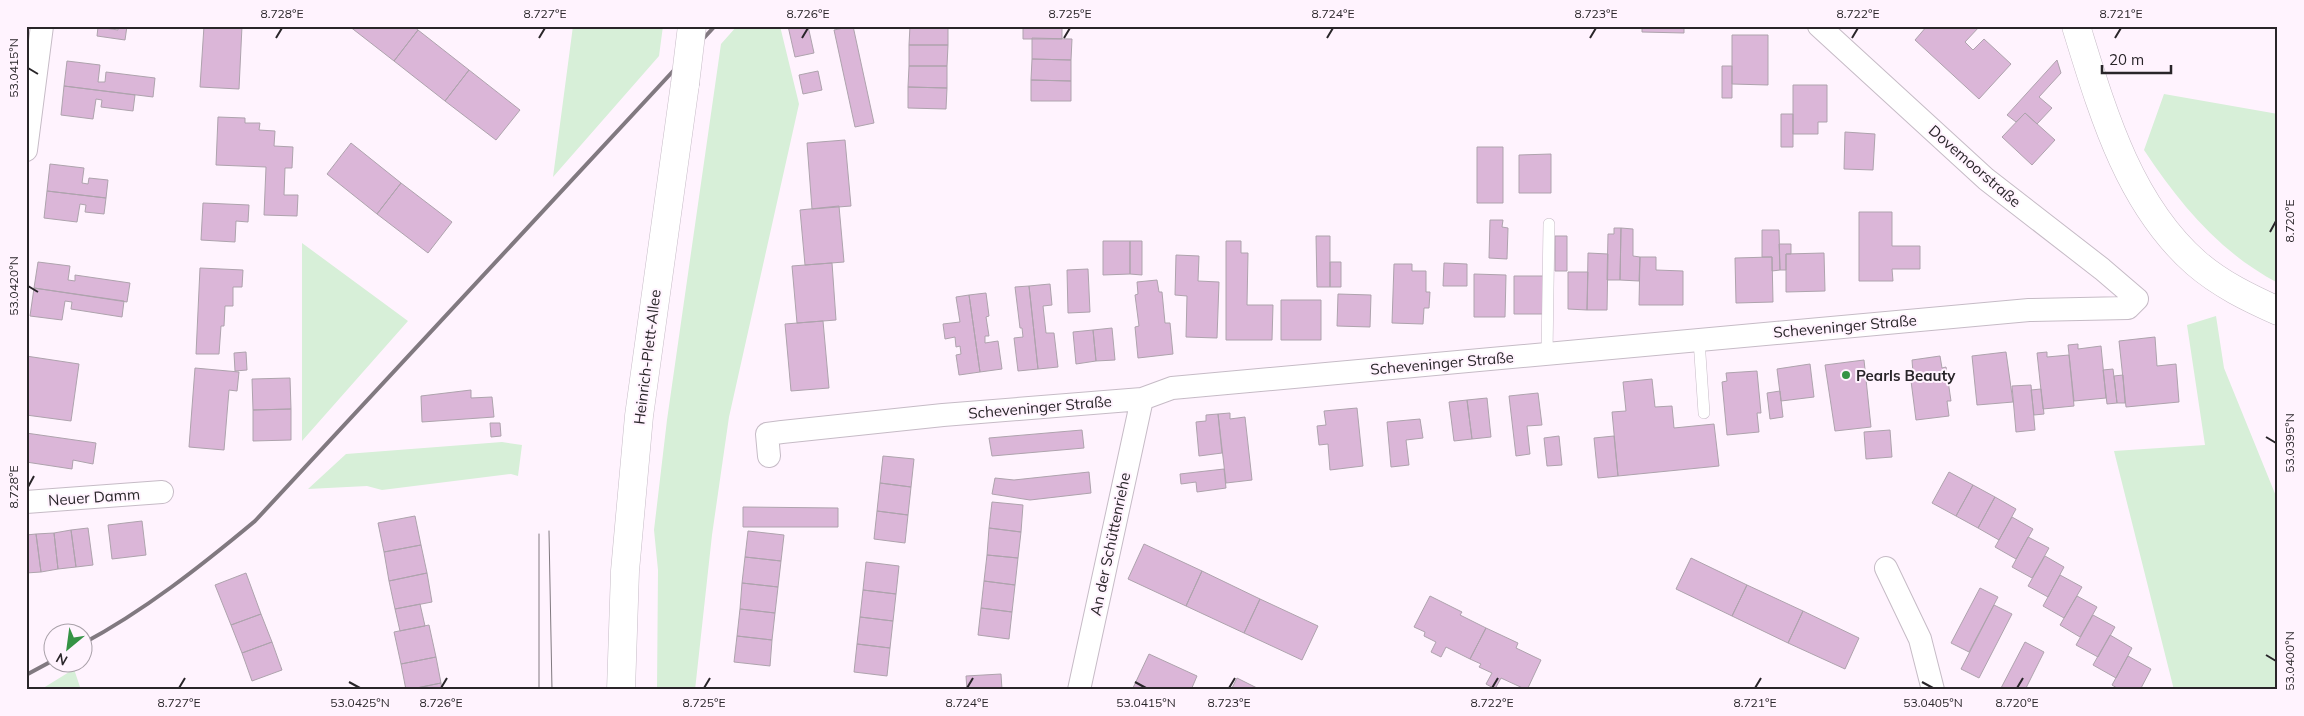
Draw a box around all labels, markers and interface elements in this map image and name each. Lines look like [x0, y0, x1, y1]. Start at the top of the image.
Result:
text: 8.728°E [260, 6, 304, 21]
text: 8.727°E [523, 6, 567, 21]
text: 8.726°E [786, 6, 830, 21]
text: 8.725°E [1048, 6, 1092, 21]
text: 8.724°E [1311, 6, 1355, 21]
text: 8.723°E [1574, 6, 1618, 21]
text: 8.722°E [1836, 6, 1880, 21]
text: 8.721°E [2099, 6, 2143, 21]
text: 53.0415°N [6, 38, 21, 98]
scale bar [2102, 42, 2170, 74]
text: 20 m [2109, 50, 2144, 69]
street label: Dovemoorstraße [1925, 121, 2025, 211]
text: 8.720°E [2282, 199, 2297, 243]
text: 53.0420°N [6, 256, 21, 316]
street label: Heinrich-Plett-Allee [629, 288, 665, 426]
street label: Scheveninger Straße [1772, 310, 1918, 342]
street label: Scheveninger Straße [1369, 347, 1515, 379]
place label: Pearls Beauty [1856, 366, 1956, 385]
marker: Pearls Beauty [1840, 369, 1852, 381]
street label: Scheveninger Straße [967, 391, 1113, 423]
text: 53.0395°N [2282, 413, 2297, 473]
text: 8.728°E [6, 465, 21, 509]
street label: An der Schüttenriehe [1086, 471, 1134, 617]
street label: Neuer Damm [47, 484, 141, 510]
north arrow [42, 624, 92, 674]
text: 53.0400°N [2282, 631, 2297, 691]
text: N [53, 649, 71, 670]
text: 8.727°E [157, 695, 201, 710]
text: 53.0425°N [330, 695, 390, 710]
text: 8.726°E [419, 695, 463, 710]
text: 8.725°E [682, 695, 726, 710]
text: 8.724°E [945, 695, 989, 710]
text: 53.0415°N [1116, 695, 1176, 710]
text: 8.723°E [1207, 695, 1251, 710]
text: 8.722°E [1470, 695, 1514, 710]
text: 8.721°E [1733, 695, 1777, 710]
text: 53.0405°N [1903, 695, 1963, 710]
text: 8.720°E [1995, 695, 2039, 710]

